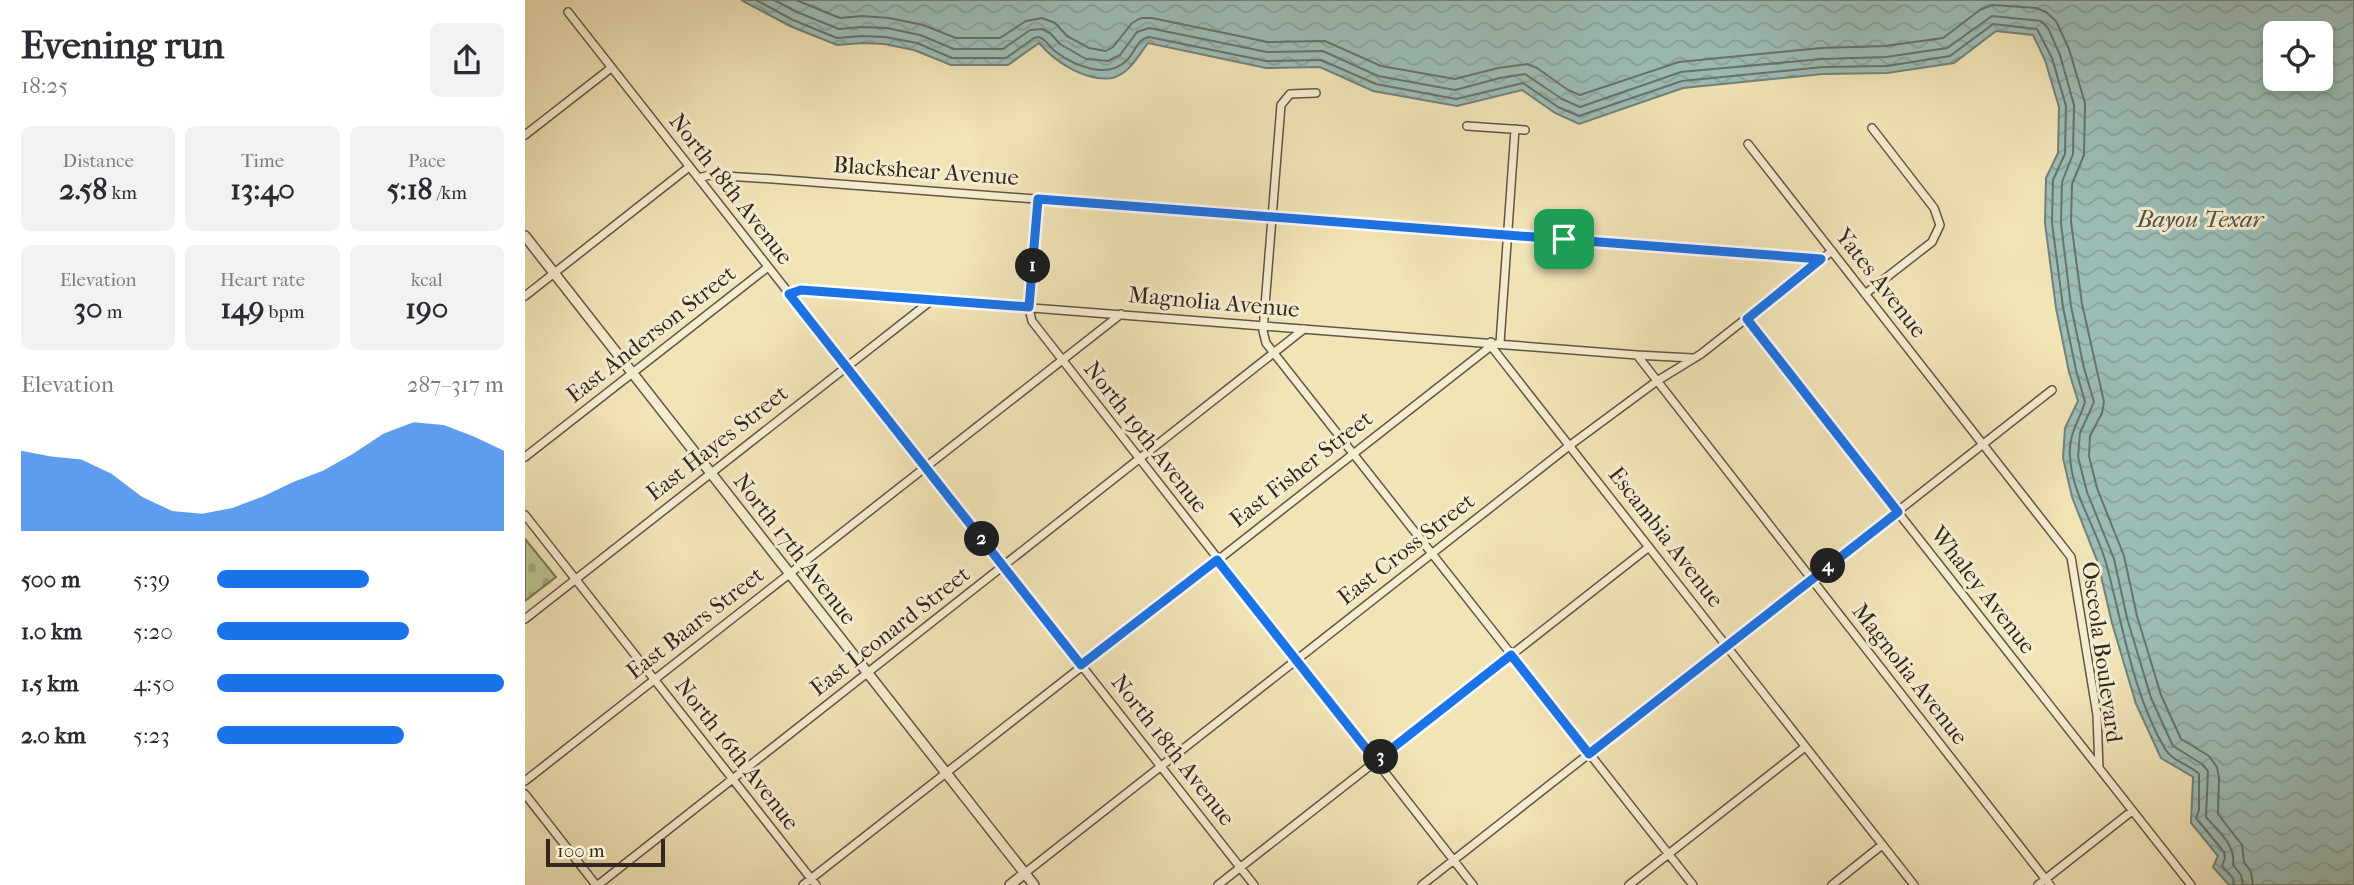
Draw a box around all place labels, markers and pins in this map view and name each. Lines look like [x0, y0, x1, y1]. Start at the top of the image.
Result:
pin [1534, 209, 1594, 269]
pin: 1 [1015, 248, 1051, 284]
pin: 2 [965, 522, 1000, 556]
pin: 4 [1811, 548, 1845, 584]
pin: 3 [1363, 740, 1399, 774]

